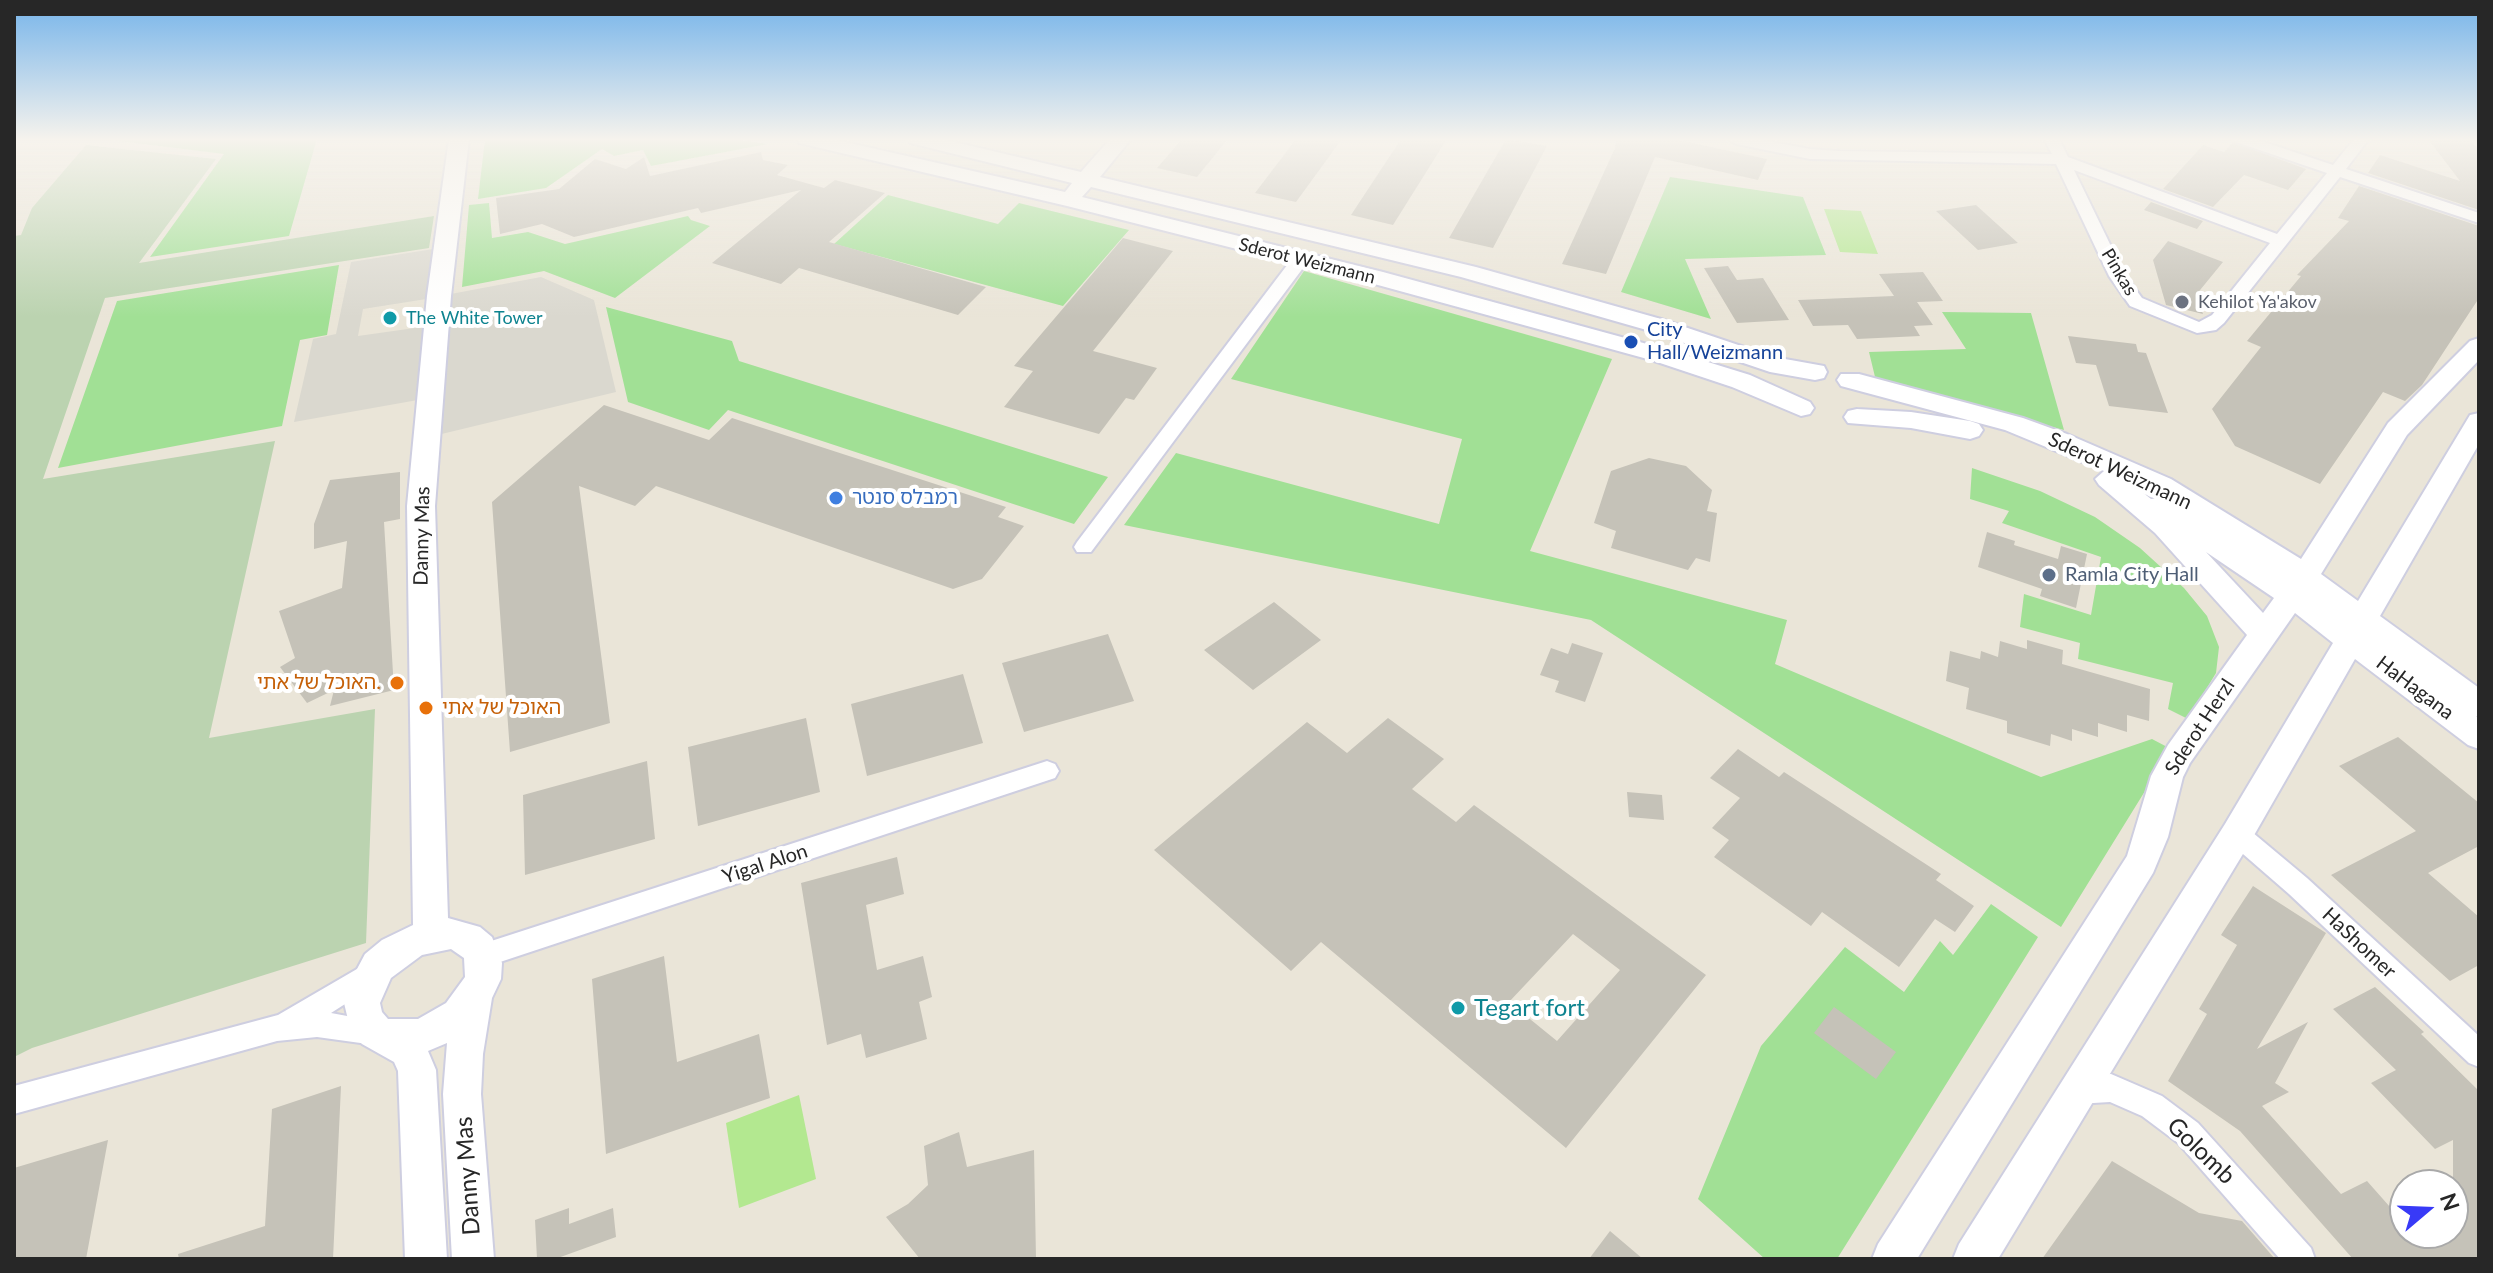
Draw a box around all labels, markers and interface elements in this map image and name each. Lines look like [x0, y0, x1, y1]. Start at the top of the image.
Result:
street label: Sderot Weizmann [1236, 234, 1378, 288]
street label: Pinkas [2097, 245, 2141, 299]
place label: Kehilot Ya'akov [2198, 291, 2317, 313]
marker: Kehilot Ya'akov [2173, 293, 2191, 311]
place label: The White Tower [406, 307, 543, 329]
marker: The White Tower [381, 309, 399, 327]
place label: City Hall/Weizmann [1647, 318, 1783, 365]
marker: City Hall/Weizmann [1622, 333, 1640, 351]
street label: Sderot Weizmann [2044, 427, 2196, 515]
street label: Danny Mas [409, 486, 435, 586]
place label: רמבלס סנטר [852, 486, 958, 510]
marker: רמבלס סנטר [827, 489, 845, 507]
place label: Ramla City Hall [2065, 563, 2199, 587]
marker: Ramla City Hall [2040, 566, 2058, 584]
street label: HaHagana [2371, 651, 2459, 725]
place label: האוכל של אתי. [257, 671, 381, 695]
marker: האוכל של אתי. [388, 674, 406, 692]
street label: Sderot Herzl [2160, 675, 2240, 779]
place label: האוכל של אתי [442, 696, 561, 720]
marker: האוכל של אתי [417, 699, 435, 717]
street label: Yigal Alon [719, 839, 811, 889]
street label: HaShomer [2317, 903, 2401, 983]
place label: Tegart fort [1474, 994, 1585, 1022]
marker: Tegart fort [1449, 999, 1467, 1017]
street label: Golomb [2161, 1112, 2241, 1190]
street label: Danny Mas [449, 1116, 487, 1236]
north arrow [2389, 1169, 2469, 1249]
text: N [2435, 1189, 2466, 1214]

